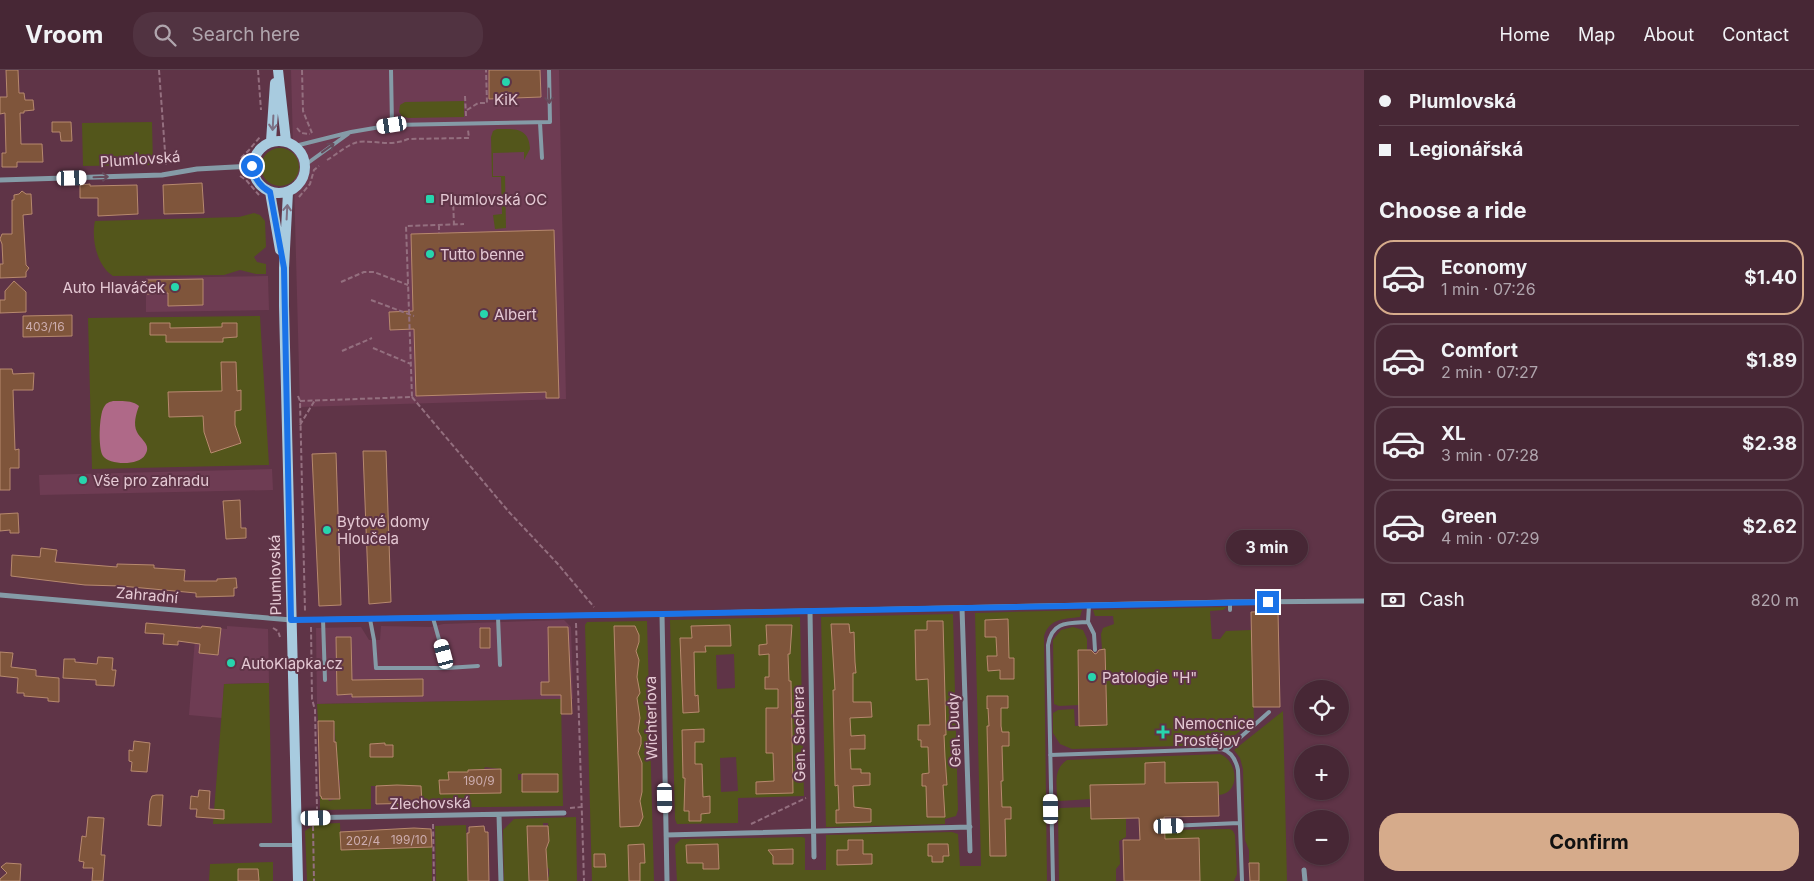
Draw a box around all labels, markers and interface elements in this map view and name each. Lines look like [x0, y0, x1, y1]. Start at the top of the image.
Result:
search box [133, 12, 483, 57]
text: Vroom [25, 20, 103, 49]
icon: search [151, 21, 179, 49]
text: Search here [191, 23, 300, 46]
text: Home [1500, 24, 1550, 45]
text: Map [1578, 24, 1615, 45]
text: About [1643, 24, 1694, 45]
text: Contact [1722, 24, 1789, 45]
marker: KiK [500, 76, 512, 88]
one-way arrow [545, 88, 554, 104]
place label: KiK [494, 90, 518, 109]
text: Plumlovská [1409, 90, 1516, 113]
one-way arrow [268, 115, 277, 131]
car [376, 115, 407, 135]
text: Legionářská [1409, 138, 1523, 161]
one-way arrow [321, 143, 335, 153]
street label: Plumlovská [99, 147, 181, 171]
route start [241, 155, 263, 177]
car [56, 170, 87, 186]
one-way arrow [92, 172, 109, 182]
place label: Plumlovská OC [440, 190, 547, 209]
marker: Plumlovská OC [424, 193, 436, 205]
text: Choose a ride [1379, 197, 1527, 223]
one-way arrow [282, 205, 291, 221]
place label: Tutto benne [440, 245, 524, 264]
marker: Tutto benne [424, 248, 436, 260]
icon: car [1381, 255, 1426, 300]
text: Economy [1441, 256, 1527, 279]
text: $1.40 [1744, 266, 1797, 289]
place label: Auto Hlaváček [62, 278, 166, 297]
text: 1 min · 07:26 [1441, 279, 1536, 299]
marker: Auto Hlaváček [169, 281, 181, 293]
place label: Albert [494, 305, 537, 324]
marker: Albert [478, 308, 490, 320]
house number: 403/16 [25, 319, 65, 334]
icon: car [1381, 338, 1426, 383]
text: Comfort [1441, 339, 1518, 362]
text: $1.89 [1746, 349, 1797, 372]
text: 2 min · 07:27 [1441, 362, 1538, 382]
icon: car [1381, 421, 1426, 466]
text: XL [1441, 422, 1466, 445]
text: $2.38 [1742, 432, 1797, 455]
text: 3 min · 07:28 [1441, 445, 1539, 465]
place label: Vše pro zahradu [93, 471, 209, 490]
marker: Vše pro zahradu [77, 474, 89, 486]
icon: car [1381, 504, 1426, 549]
text: Green [1441, 505, 1497, 528]
place label: Bytové domy Hloučela [337, 512, 430, 548]
text: $2.62 [1742, 515, 1797, 538]
marker: Bytové domy Hloučela [321, 524, 333, 536]
text: 4 min · 07:29 [1441, 528, 1539, 548]
callout: 3 min [1227, 530, 1309, 564]
street label: Plumlovská [265, 535, 285, 615]
text: 3 min [1245, 537, 1289, 557]
street label: Zahradní [115, 583, 179, 607]
icon: cash [1379, 586, 1407, 614]
text: Cash [1419, 588, 1465, 611]
text: 820 m [1751, 590, 1799, 610]
route end [1257, 591, 1279, 613]
car [432, 638, 455, 670]
place label: AutoKlapka.cz [241, 654, 343, 673]
marker: AutoKlapka.cz [225, 657, 237, 669]
place label: Patologie "H" [1102, 668, 1197, 687]
marker: Patologie "H" [1086, 671, 1098, 683]
street label: Wichterlova [641, 676, 661, 760]
map controls [1294, 680, 1349, 865]
button: locate [1294, 680, 1349, 735]
street label: Gen. Sachera [789, 686, 809, 782]
street label: Gen. Dudy [943, 692, 965, 768]
place label: Nemocnice Prostějov [1174, 714, 1255, 750]
marker: Nemocnice Prostějov [1156, 725, 1170, 739]
button: + [1294, 745, 1349, 800]
house number: 190/9 [463, 773, 495, 788]
car [657, 783, 672, 813]
street label: Zlechovská [389, 793, 471, 813]
car [1043, 794, 1058, 824]
car [300, 810, 331, 826]
button: − [1294, 810, 1349, 865]
button: Confirm [1379, 813, 1799, 871]
car [1153, 818, 1184, 834]
house number: 199/10 [391, 832, 427, 847]
house number: 202/4 [346, 833, 380, 848]

